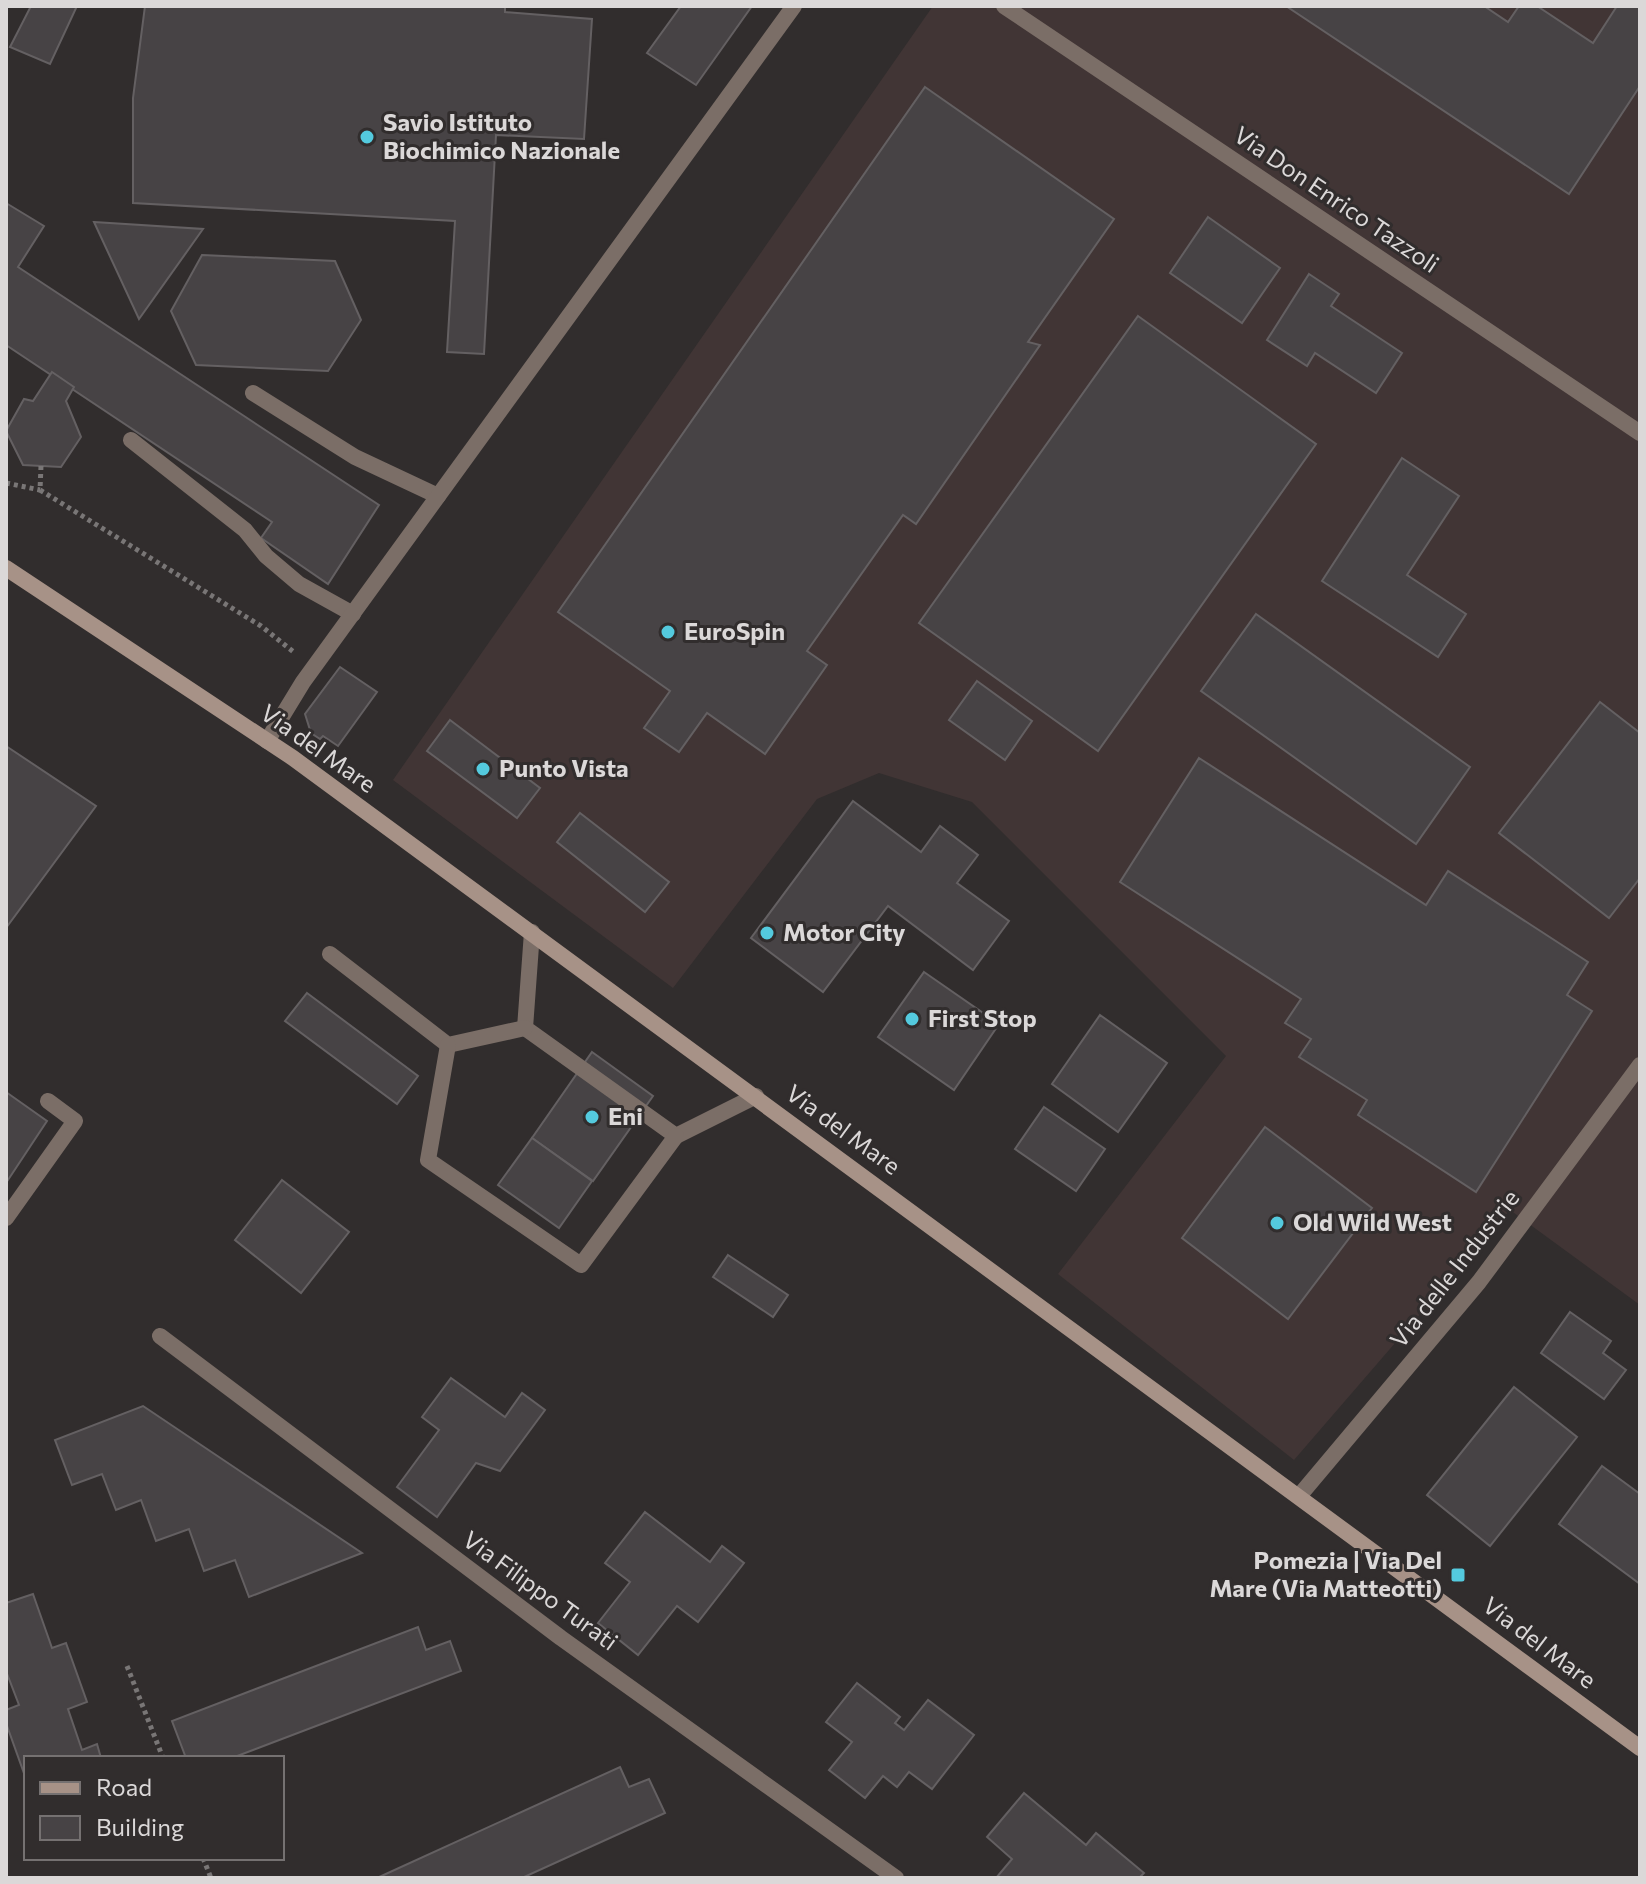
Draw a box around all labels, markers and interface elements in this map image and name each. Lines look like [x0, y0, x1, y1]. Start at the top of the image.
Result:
place label: Savio Istituto Biochimico Nazionale [383, 107, 620, 164]
street label: Via Don Enrico Tazzoli [1229, 119, 1445, 278]
marker: Savio Istituto Biochimico Nazionale [358, 128, 376, 146]
place label: EuroSpin [684, 616, 785, 645]
marker: EuroSpin [659, 623, 677, 641]
street label: Via del Mare [256, 697, 382, 798]
place label: Punto Vista [499, 753, 629, 782]
marker: Punto Vista [474, 760, 492, 778]
place label: Motor City [783, 917, 906, 946]
marker: Motor City [758, 924, 776, 942]
place label: First Stop [928, 1003, 1037, 1032]
marker: First Stop [903, 1010, 921, 1028]
street label: Via del Mare [781, 1078, 907, 1180]
place label: Eni [608, 1101, 643, 1130]
marker: Eni [583, 1108, 601, 1126]
street label: Via delle Industrie [1383, 1183, 1525, 1353]
place label: Old Wild West [1293, 1207, 1452, 1236]
marker: Old Wild West [1268, 1214, 1286, 1232]
street label: Via Filippo Turati [458, 1524, 624, 1656]
place label: Pomezia | Via Del Mare (Via Matteotti) [1209, 1545, 1442, 1602]
marker: Pomezia | Via Del Mare (Via Matteotti) [1449, 1566, 1467, 1584]
street label: Via del Mare [1478, 1590, 1602, 1694]
legend [24, 1756, 284, 1860]
text: Road [96, 1772, 152, 1801]
text: Building [96, 1812, 184, 1841]

